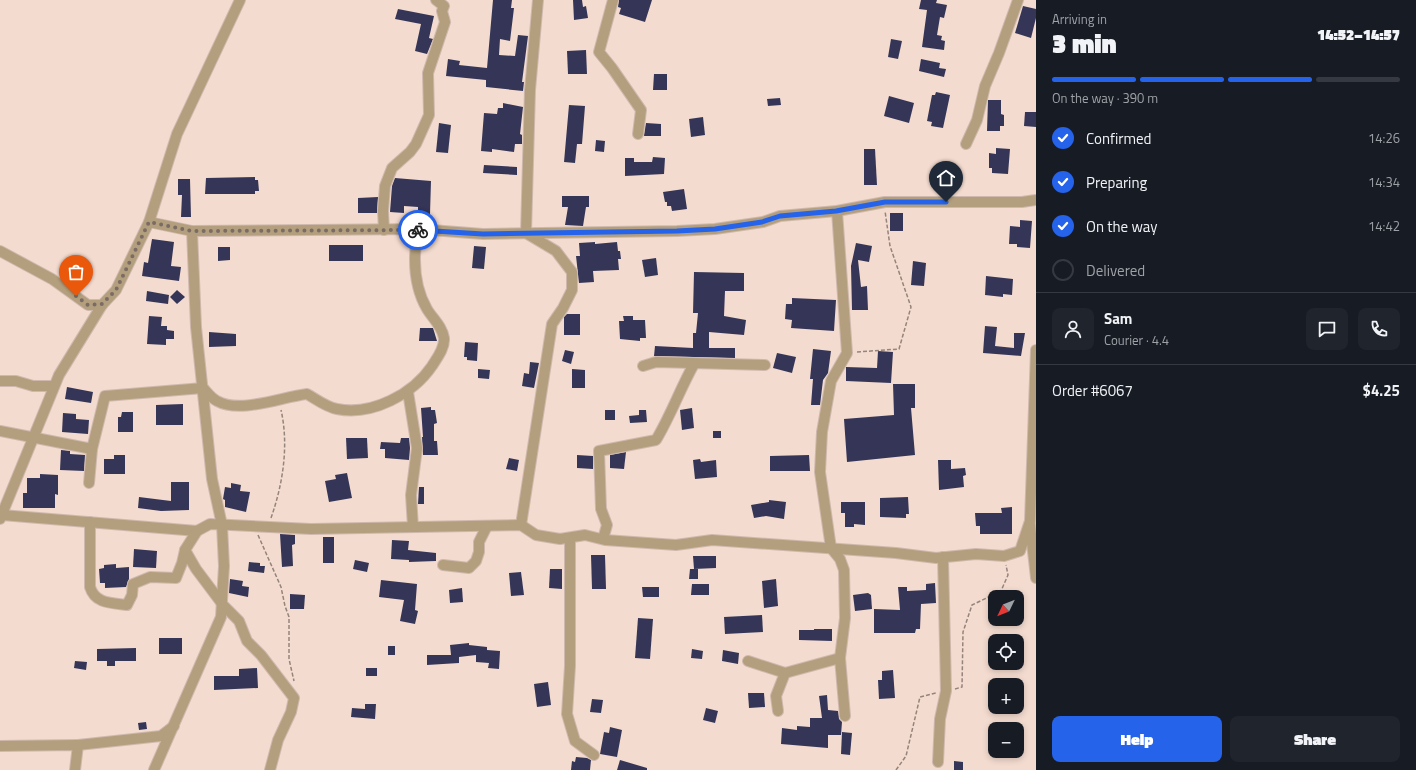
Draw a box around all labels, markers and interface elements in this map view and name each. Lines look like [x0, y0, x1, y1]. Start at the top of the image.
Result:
text: Arriving in [1052, 9, 1107, 29]
text: 14:52–14:57 [1317, 23, 1400, 46]
text: 3 min [1052, 24, 1117, 63]
text: On the way · 390 m [1052, 88, 1158, 108]
icon: check [1052, 127, 1074, 149]
text: Confirmed [1086, 127, 1151, 150]
text: 14:26 [1368, 128, 1400, 148]
pin [929, 161, 963, 202]
icon: home [935, 167, 957, 189]
icon: check [1052, 171, 1074, 193]
text: Preparing [1086, 171, 1147, 194]
text: 14:34 [1368, 172, 1400, 192]
courier [398, 210, 438, 250]
icon: check [1052, 215, 1074, 237]
text: On the way [1086, 215, 1158, 238]
text: 14:42 [1368, 216, 1400, 236]
icon: bike [407, 219, 429, 241]
pin [59, 255, 93, 296]
text: Delivered [1086, 259, 1145, 282]
icon: bag [65, 261, 87, 283]
text: Sam [1104, 307, 1132, 330]
button: person [1052, 308, 1094, 350]
button: chat [1306, 308, 1348, 350]
button: phone [1358, 308, 1400, 350]
text: Courier · 4.4 [1104, 330, 1169, 350]
text: Order #6067 [1052, 379, 1133, 402]
text: $4.25 [1363, 379, 1400, 402]
north arrow [988, 590, 1024, 626]
map controls [988, 590, 1024, 758]
button: locate [988, 634, 1024, 670]
button: + [988, 678, 1024, 714]
button: Help [1052, 716, 1222, 762]
button: Share [1230, 716, 1400, 762]
button: − [988, 722, 1024, 758]

